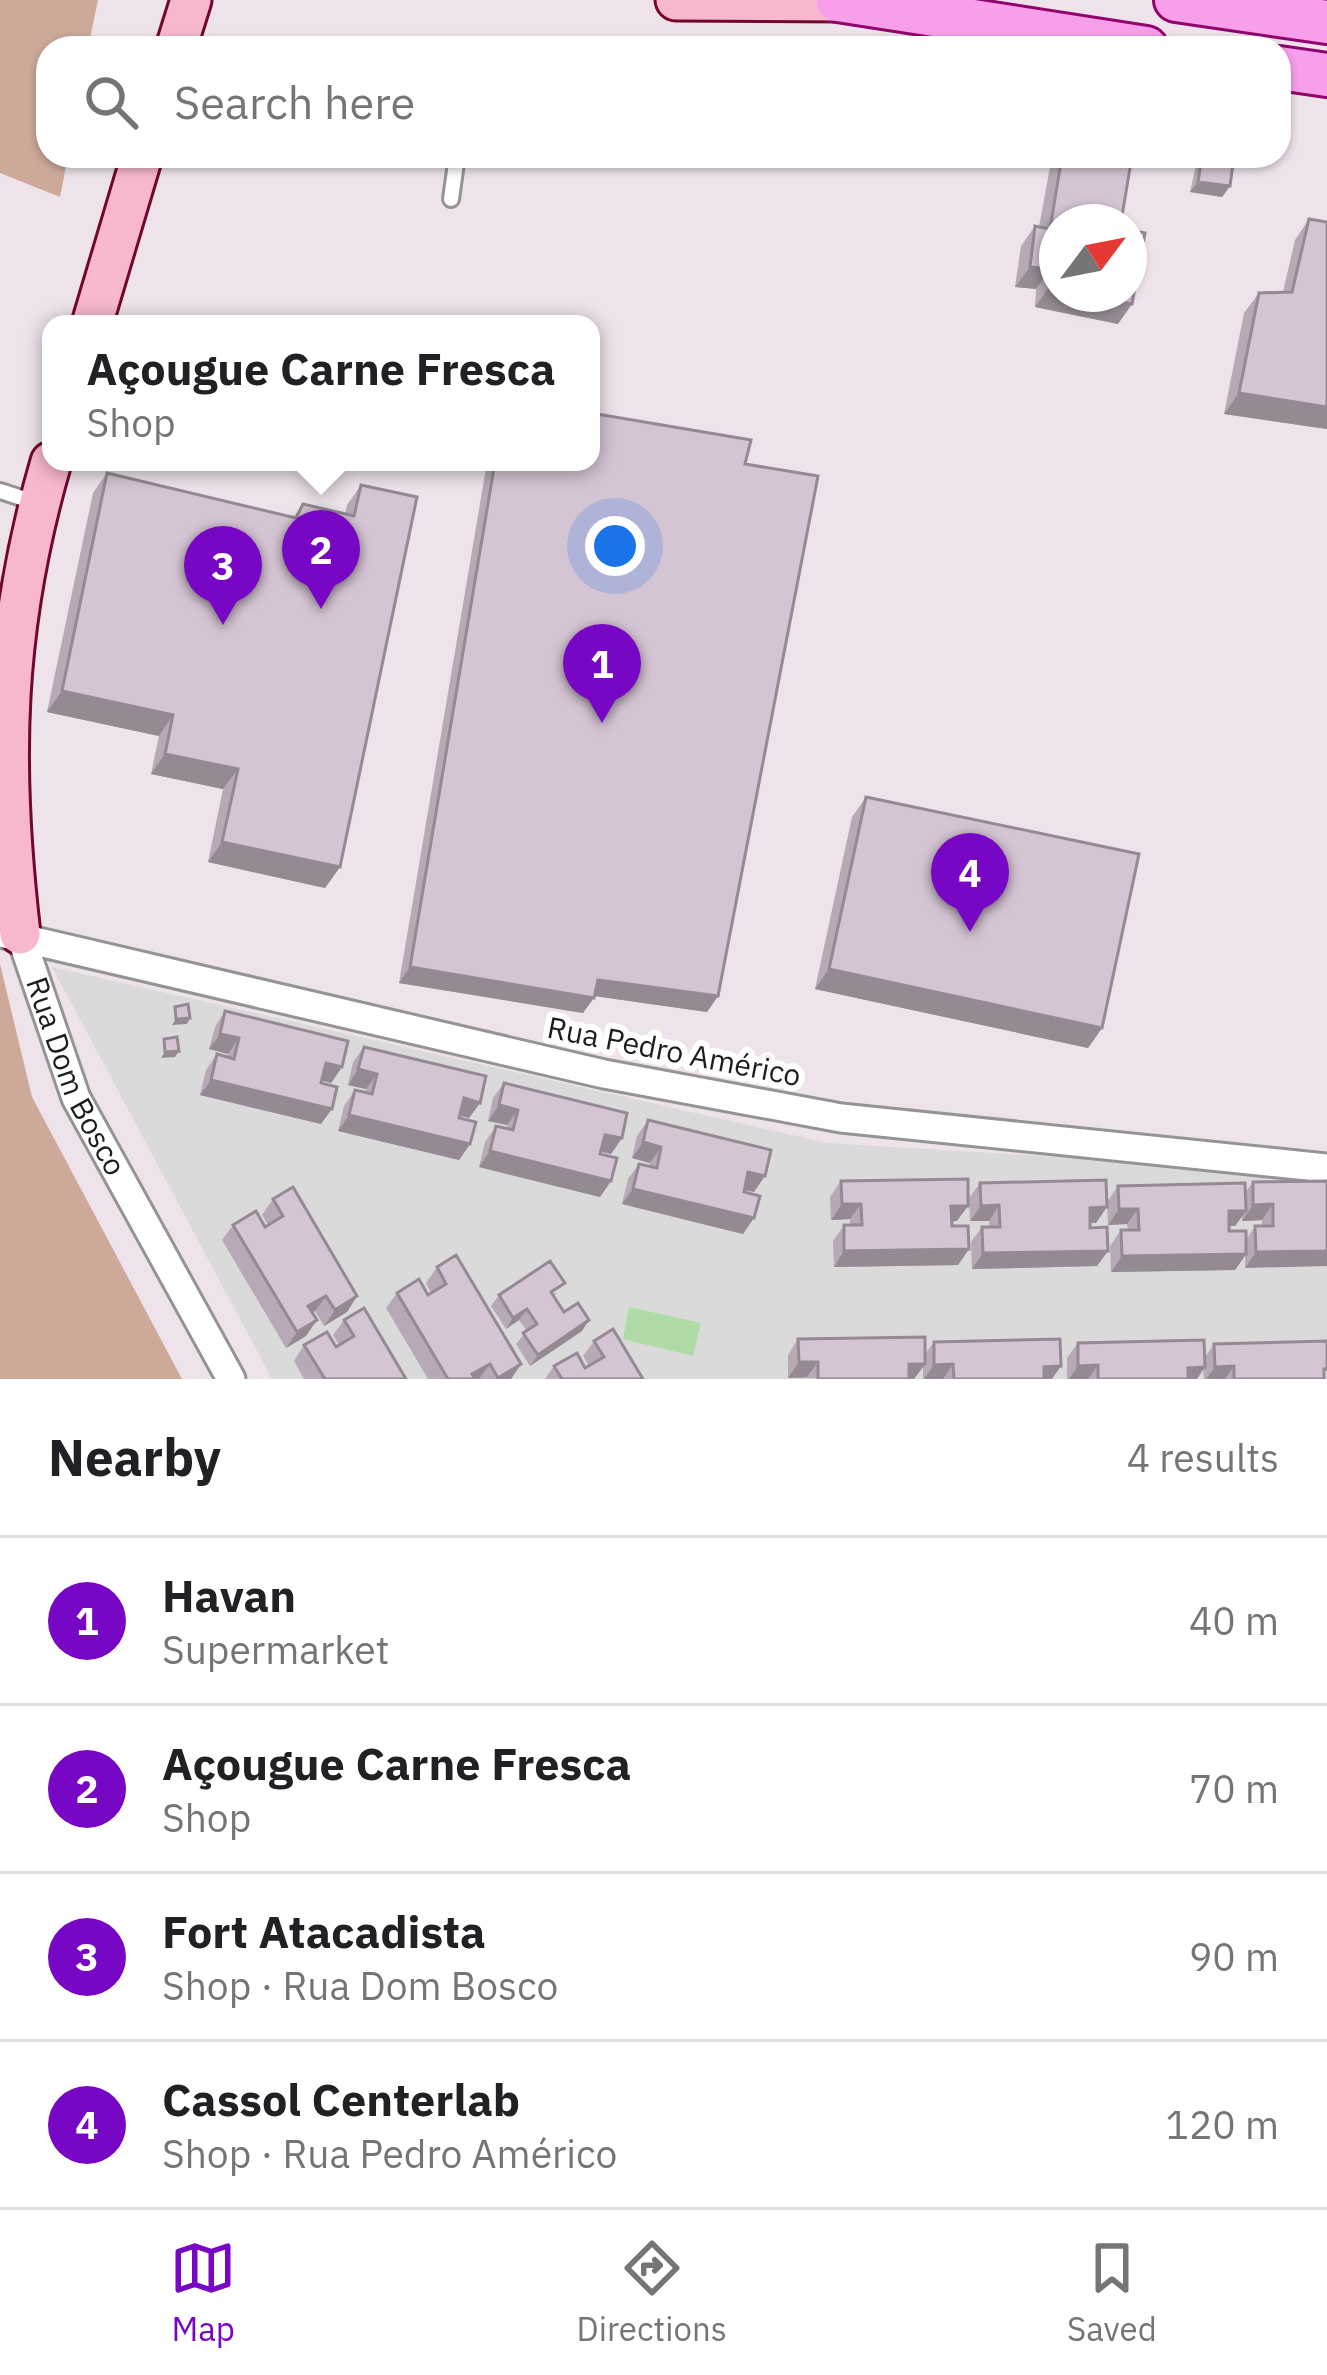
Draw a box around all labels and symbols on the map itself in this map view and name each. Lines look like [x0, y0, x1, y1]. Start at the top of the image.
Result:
north arrow [1039, 204, 1147, 312]
pin: 2 [282, 510, 360, 609]
your location [585, 516, 645, 576]
pin: 3 [184, 526, 262, 625]
pin: 1 [563, 624, 641, 723]
pin: 4 [931, 833, 1009, 932]
street label: Rua Dom Bosco [18, 972, 136, 1182]
street label: Rua Pedro Américo [544, 1007, 804, 1094]

